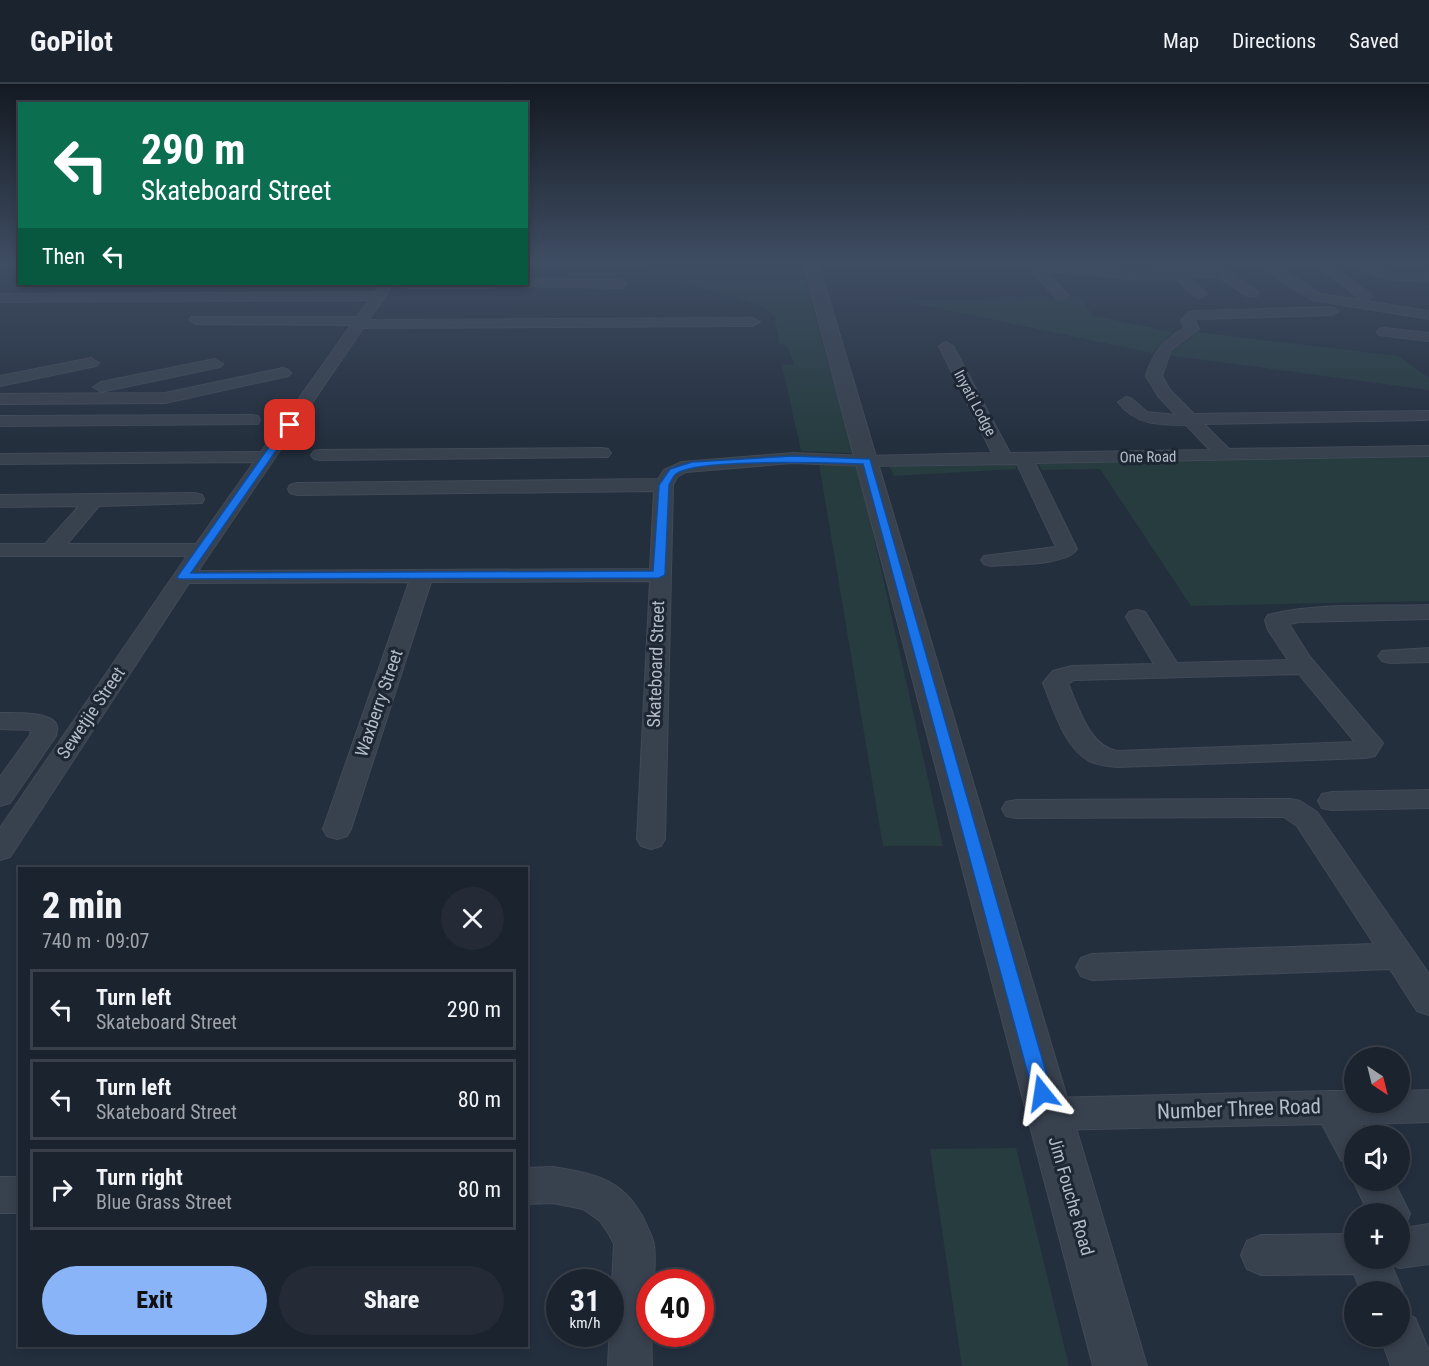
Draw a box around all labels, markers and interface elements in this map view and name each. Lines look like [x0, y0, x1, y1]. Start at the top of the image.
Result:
text: GoPilot [30, 25, 113, 58]
text: Map [1163, 29, 1199, 53]
text: Directions [1232, 29, 1316, 53]
text: Saved [1349, 29, 1399, 53]
text: 290 m [141, 125, 246, 174]
icon: left [42, 126, 120, 204]
text: Skateboard Street [141, 175, 331, 207]
icon: left [97, 240, 130, 273]
text: Then [42, 244, 85, 269]
street label: Inyati Lodge [950, 367, 1000, 439]
pin [264, 399, 315, 450]
icon: arrive [273, 408, 306, 441]
street label: One Road [1119, 448, 1177, 466]
street label: Skateboard Street [643, 600, 668, 728]
street label: Waxberry Street [350, 646, 407, 759]
street label: Sewetjie Street [52, 663, 129, 763]
text: 2 min [42, 885, 122, 927]
button: close [441, 887, 504, 950]
text: 740 m · 09:07 [42, 929, 149, 953]
text: Turn left [96, 985, 171, 1010]
icon: left [45, 993, 78, 1026]
text: 290 m [447, 997, 501, 1022]
text: Skateboard Street [96, 1010, 237, 1034]
north arrow [1344, 1047, 1410, 1113]
map controls [1344, 1047, 1410, 1347]
position arrow [1010, 1061, 1074, 1125]
text: Turn left [96, 1075, 171, 1100]
icon: left [45, 1083, 78, 1116]
text: 80 m [458, 1087, 501, 1112]
street label: Number Three Road [1157, 1094, 1321, 1124]
text: Skateboard Street [96, 1100, 237, 1124]
button: sound [1344, 1125, 1410, 1191]
street label: Jim Fouche Road [1045, 1134, 1098, 1258]
text: Turn right [96, 1165, 183, 1190]
icon: right [45, 1173, 78, 1206]
text: 80 m [458, 1177, 501, 1202]
text: Blue Grass Street [96, 1190, 232, 1214]
button: + [1344, 1203, 1410, 1269]
button: Exit [42, 1266, 267, 1335]
button: Share [279, 1266, 504, 1335]
speed limit sign: 40 [636, 1269, 714, 1347]
button: − [1344, 1281, 1410, 1347]
text: 31 [570, 1283, 600, 1318]
text: km/h [570, 1314, 600, 1332]

